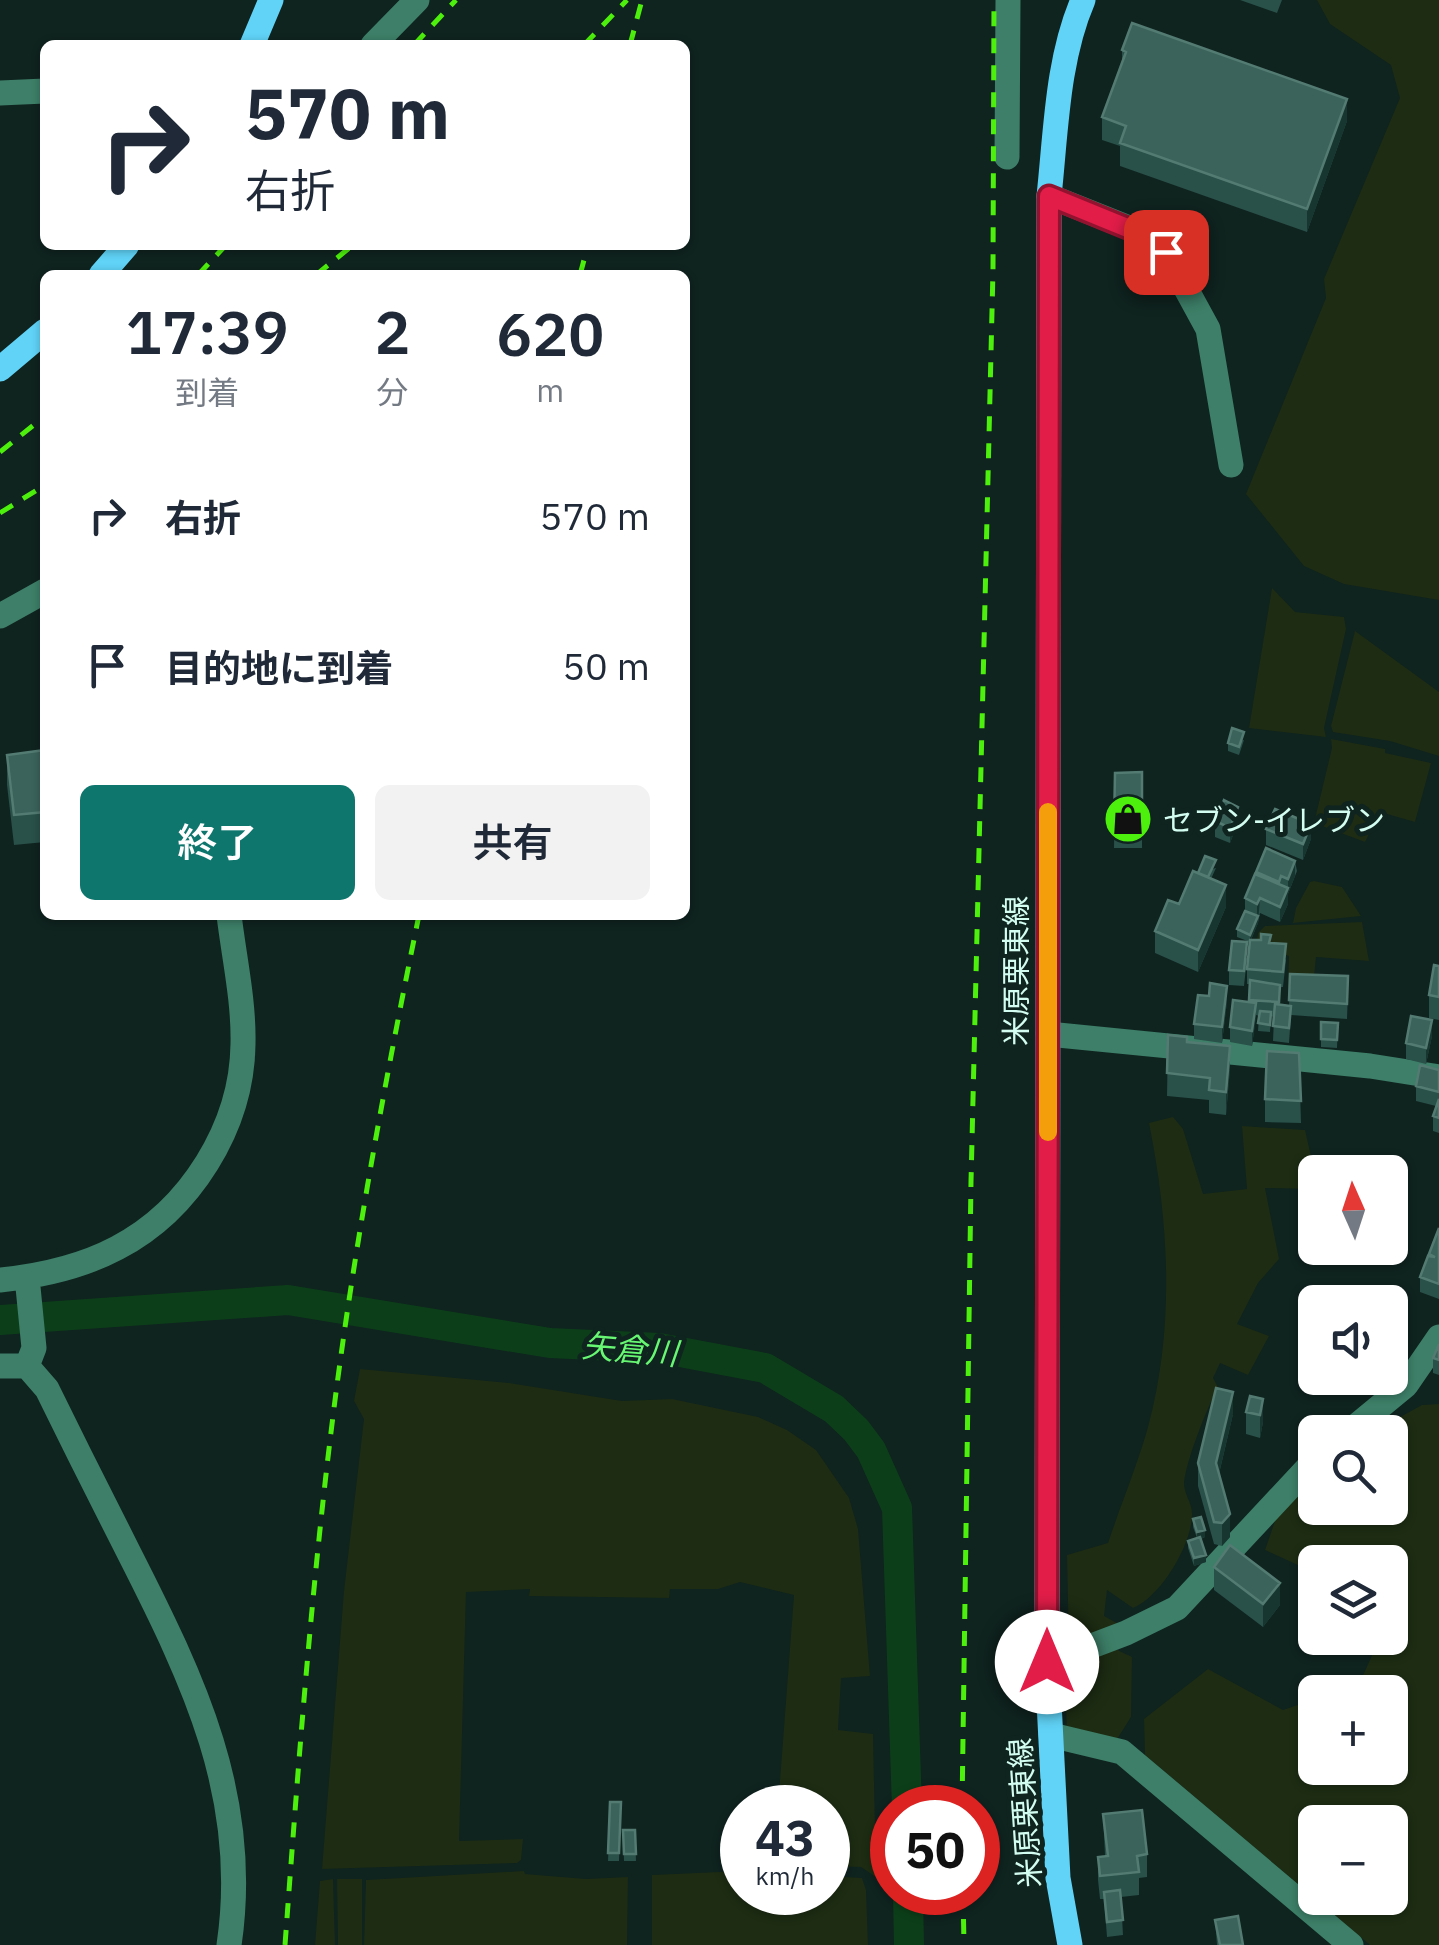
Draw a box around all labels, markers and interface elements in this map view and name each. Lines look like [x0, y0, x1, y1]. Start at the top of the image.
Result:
text: 570 m [245, 67, 450, 158]
icon: right [80, 80, 210, 210]
text: 右折 [245, 161, 335, 219]
pin [1124, 210, 1209, 295]
icon: arrive [1139, 225, 1194, 280]
text: 17:39 [126, 292, 289, 371]
text: 2 [375, 292, 411, 371]
text: 620 [496, 294, 604, 373]
text: m [536, 369, 564, 411]
text: 到着 [175, 371, 239, 413]
text: 分 [377, 371, 409, 413]
icon: right [80, 488, 135, 543]
text: 570 m [539, 491, 650, 540]
text: 右折 [165, 493, 241, 542]
icon: arrive [80, 638, 135, 693]
text: 50 m [562, 641, 650, 690]
text: 目的地に到着 [165, 643, 393, 692]
button: 終了 [80, 785, 355, 900]
button: 共有 [375, 785, 650, 900]
shop icon: セブン-イレブン [1102, 793, 1154, 845]
place label: セブン-イレブン [1163, 800, 1385, 839]
street label: 米原栗東線 [996, 896, 1035, 1046]
north arrow [1298, 1155, 1408, 1265]
map controls [1298, 1155, 1408, 1915]
button: sound [1298, 1285, 1408, 1395]
water label: 矢倉川 [580, 1324, 683, 1374]
button: search [1298, 1415, 1408, 1525]
button: layers [1298, 1545, 1408, 1655]
position arrow [995, 1610, 1099, 1714]
button: + [1298, 1675, 1408, 1785]
street label: 米原栗東線 [999, 1737, 1049, 1889]
speed limit sign: 50 [870, 1785, 1000, 1915]
text: 43 [755, 1805, 815, 1870]
button: − [1298, 1805, 1408, 1915]
text: km/h [756, 1859, 814, 1892]

